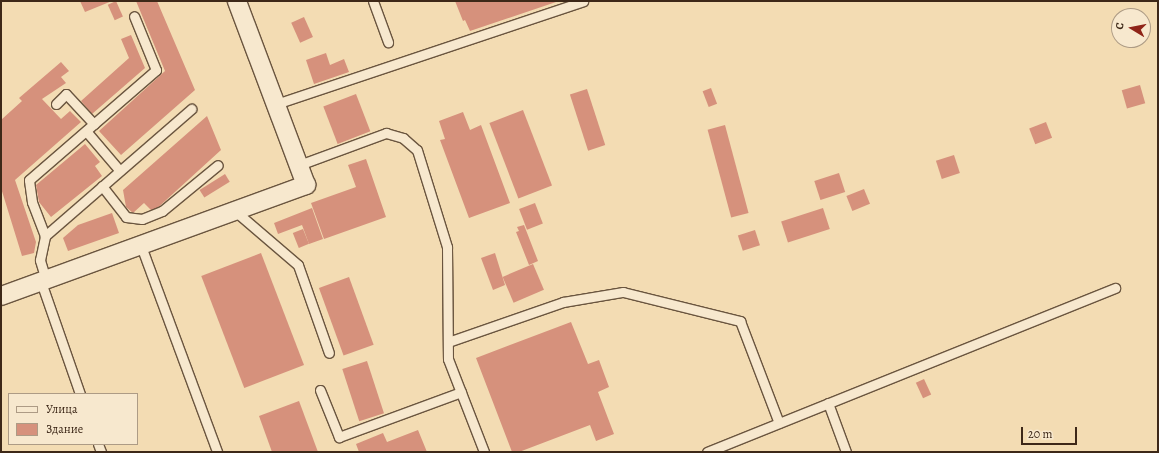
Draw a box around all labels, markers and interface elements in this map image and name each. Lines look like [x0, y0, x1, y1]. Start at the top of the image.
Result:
north arrow [1111, 8, 1151, 48]
text: С [1112, 21, 1128, 31]
legend [8, 393, 138, 445]
text: Улица [46, 401, 77, 417]
scale bar [1023, 419, 1079, 445]
text: Здание [46, 421, 83, 437]
text: 20 m [1028, 426, 1052, 442]

